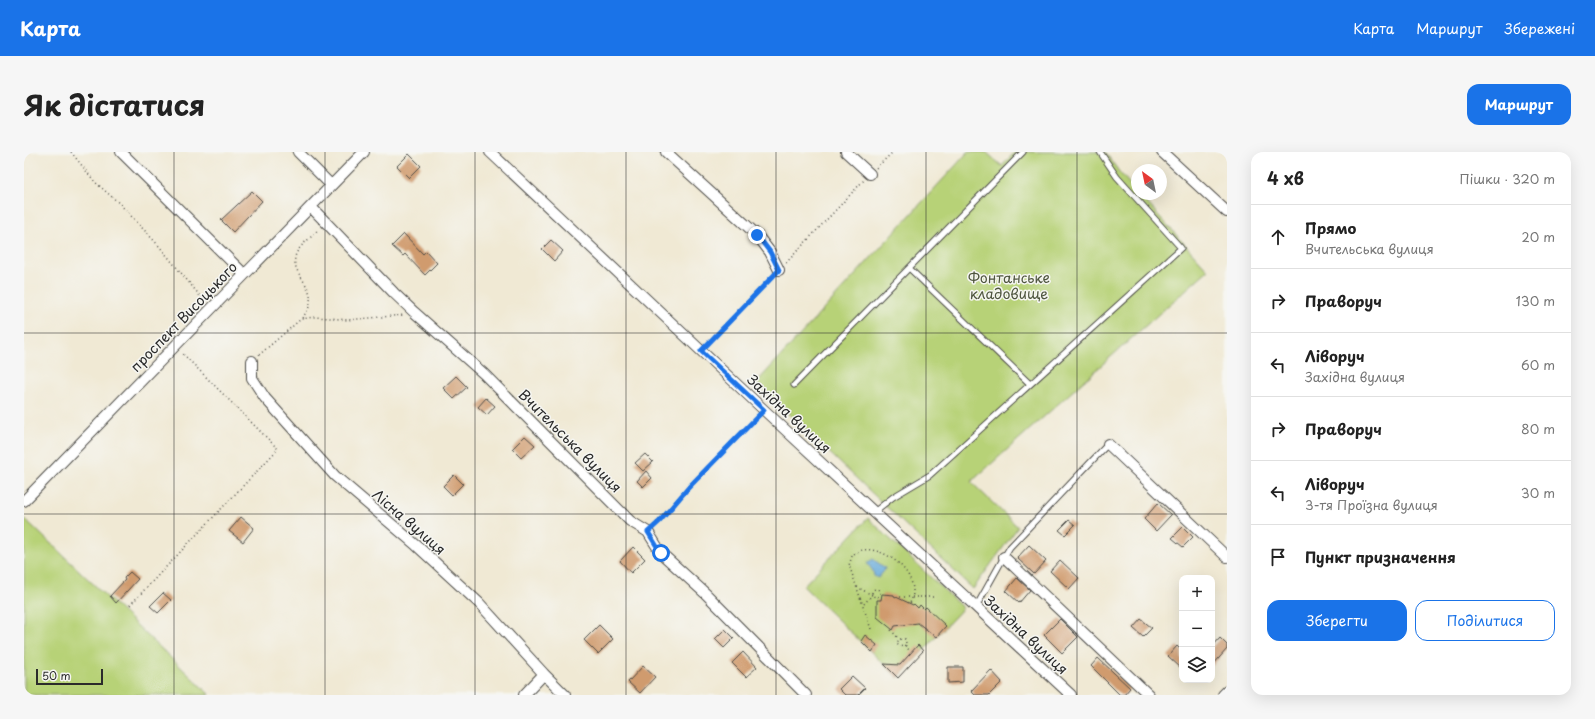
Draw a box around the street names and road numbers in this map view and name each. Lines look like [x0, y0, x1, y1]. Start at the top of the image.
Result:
street label: проспект Висоцького [125, 257, 242, 376]
street label: Західна вулиця [743, 369, 836, 458]
street label: Вчительська вулиця [514, 384, 627, 497]
street label: Лісна вулиця [368, 484, 451, 559]
street label: Західна вулиця [980, 590, 1073, 679]

